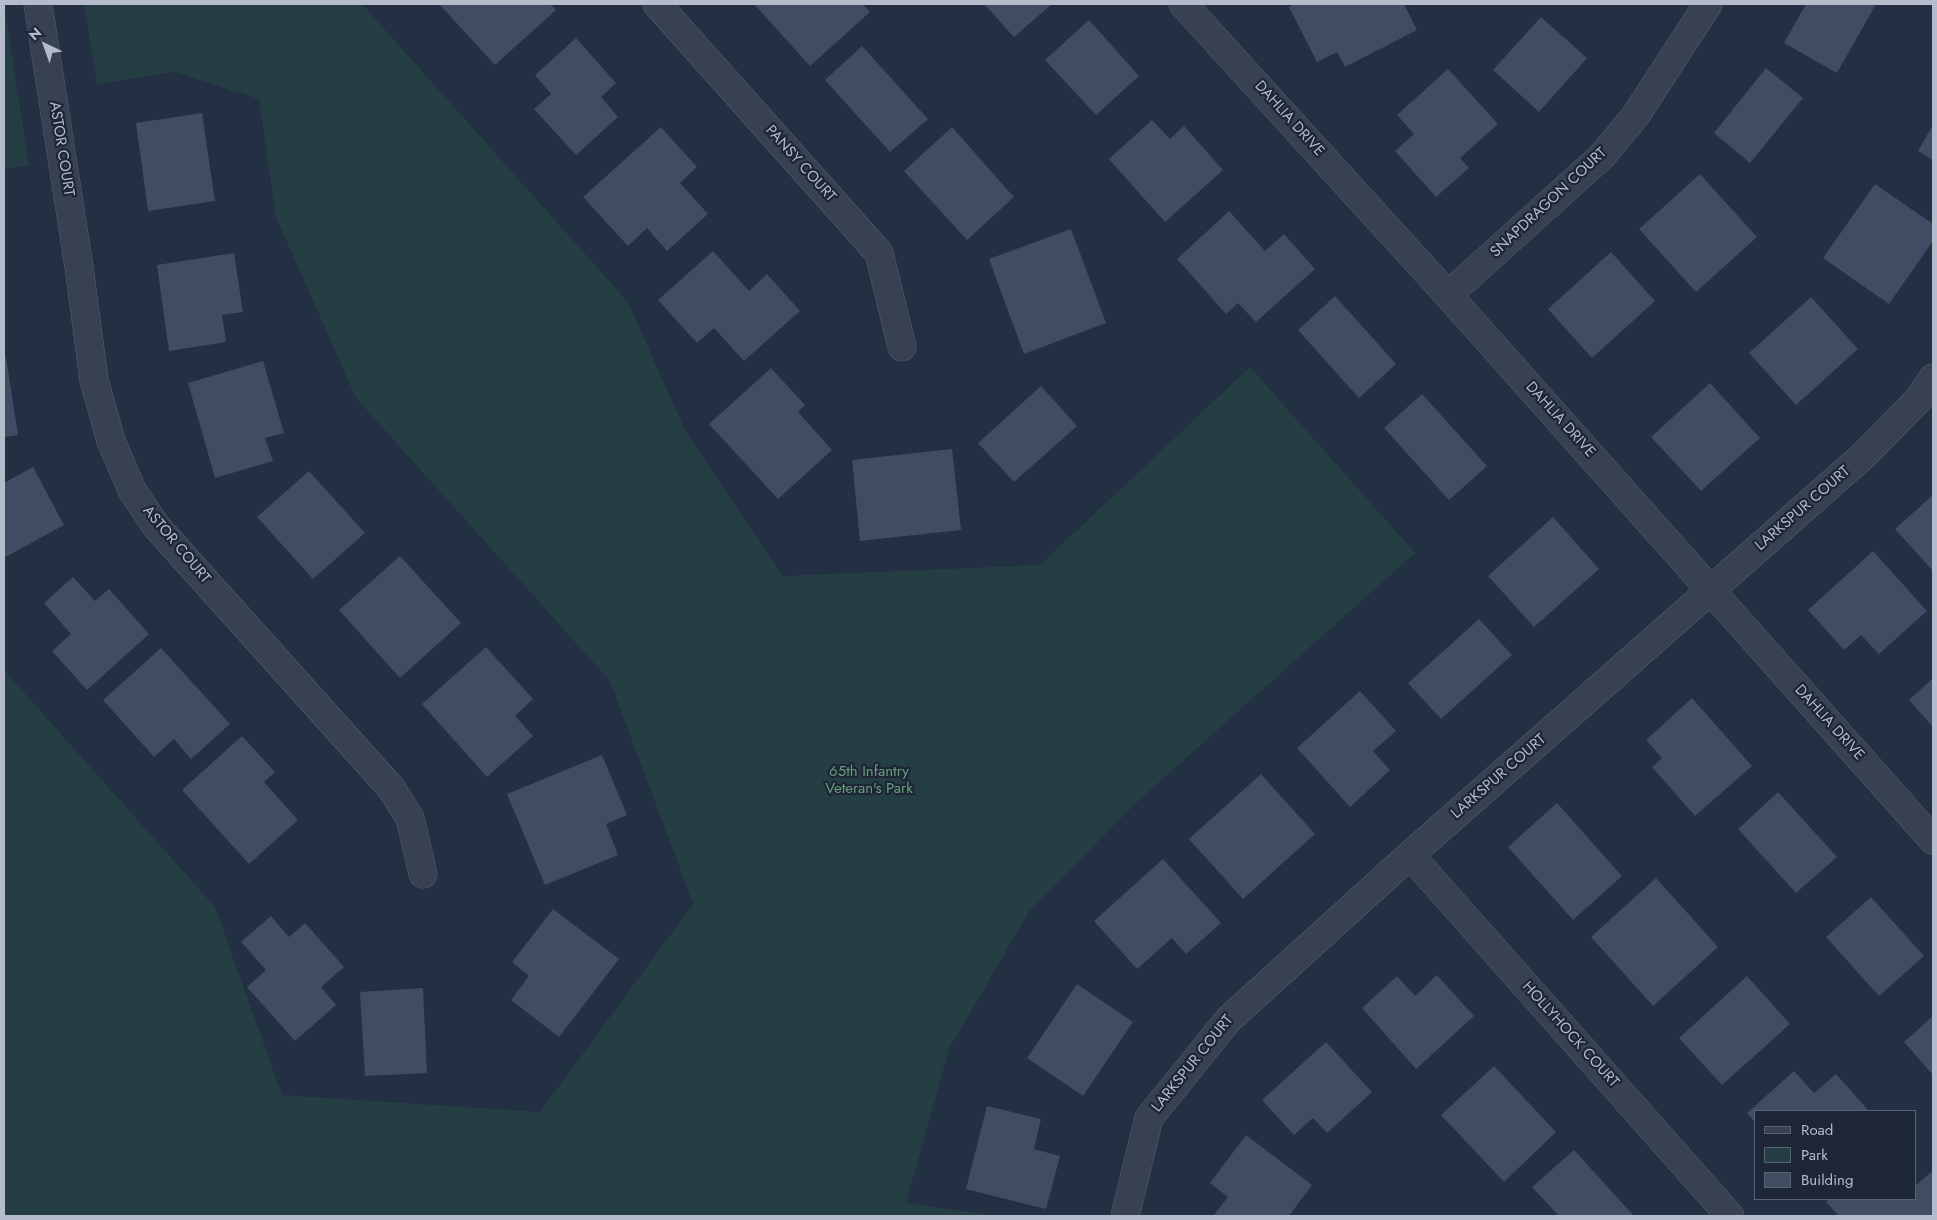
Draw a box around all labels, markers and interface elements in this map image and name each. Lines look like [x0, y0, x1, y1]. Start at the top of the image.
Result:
north arrow [20, 20, 70, 70]
text: N [24, 23, 46, 45]
street label: DAHLIA DRIVE [1250, 77, 1328, 161]
street label: ASTOR COURT [45, 100, 77, 198]
street label: PANSY COURT [761, 122, 839, 206]
street label: SNAPDRAGON COURT [1487, 144, 1611, 262]
street label: DAHLIA DRIVE [1521, 378, 1599, 462]
street label: LARKSPUR COURT [1752, 463, 1854, 555]
street label: ASTOR COURT [138, 502, 214, 588]
street label: DAHLIA DRIVE [1790, 681, 1868, 765]
street label: LARKSPUR COURT [1448, 731, 1550, 823]
park label: 65th Infantry Veteran's Park [825, 763, 913, 798]
street label: HOLLYHOCK COURT [1518, 978, 1622, 1092]
street label: LARKSPUR COURT [1148, 1012, 1238, 1116]
legend [1754, 1110, 1917, 1200]
text: Road [1801, 1119, 1833, 1141]
text: Park [1801, 1144, 1828, 1166]
text: Building [1801, 1169, 1853, 1191]

